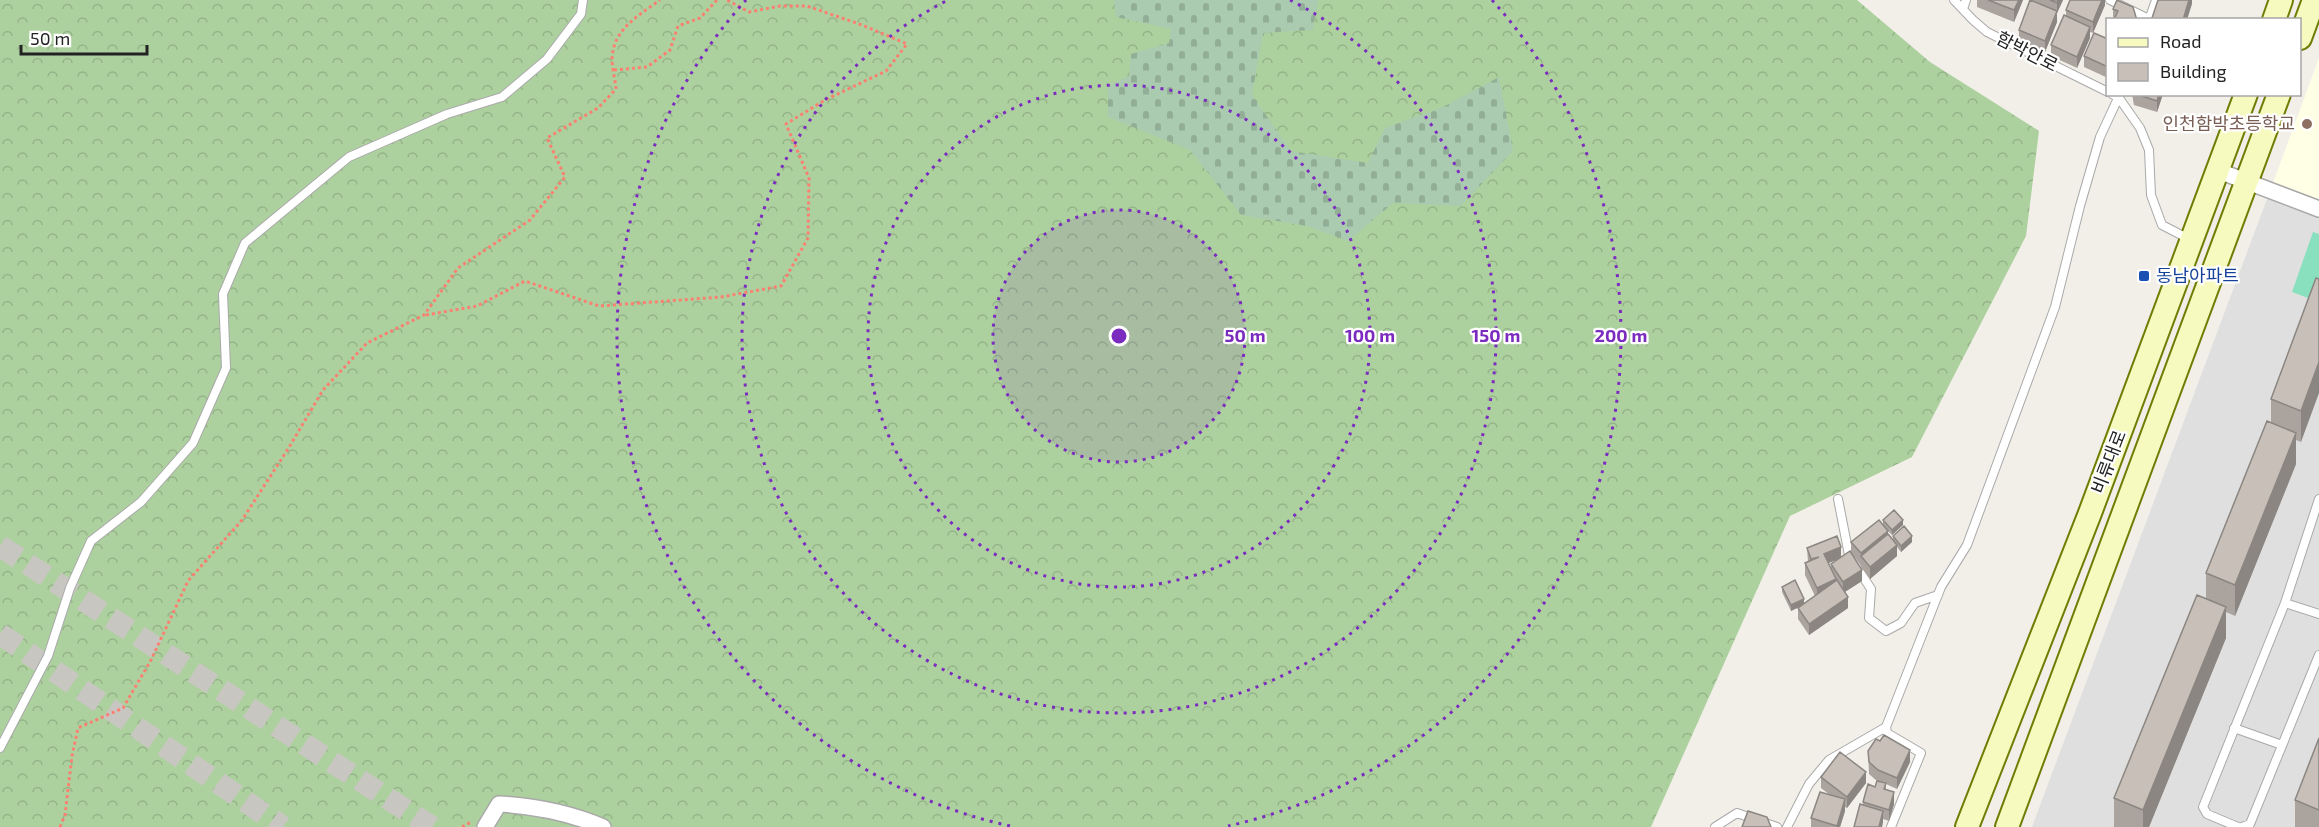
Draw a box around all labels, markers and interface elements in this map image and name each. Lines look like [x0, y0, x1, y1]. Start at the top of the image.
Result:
scale bar [21, 18, 147, 56]
legend [2106, 18, 2301, 96]
street label: 함박안로 [1993, 26, 2062, 76]
text: 50 m [30, 27, 70, 49]
text: Road [2160, 30, 2201, 52]
text: Building [2160, 60, 2227, 82]
place label: 인천함박초등학교 [2163, 112, 2295, 134]
marker: 인천함박초등학교 [2300, 117, 2314, 131]
place label: 동남아파트 [2156, 264, 2239, 286]
marker: 동남아파트 [2137, 269, 2151, 283]
text: 50 m [1224, 324, 1266, 346]
text: 100 m [1345, 324, 1395, 346]
text: 150 m [1472, 324, 1520, 346]
text: 200 m [1595, 324, 1647, 346]
centre of rings [1109, 326, 1129, 346]
street label: 비류대로 [2086, 427, 2130, 497]

